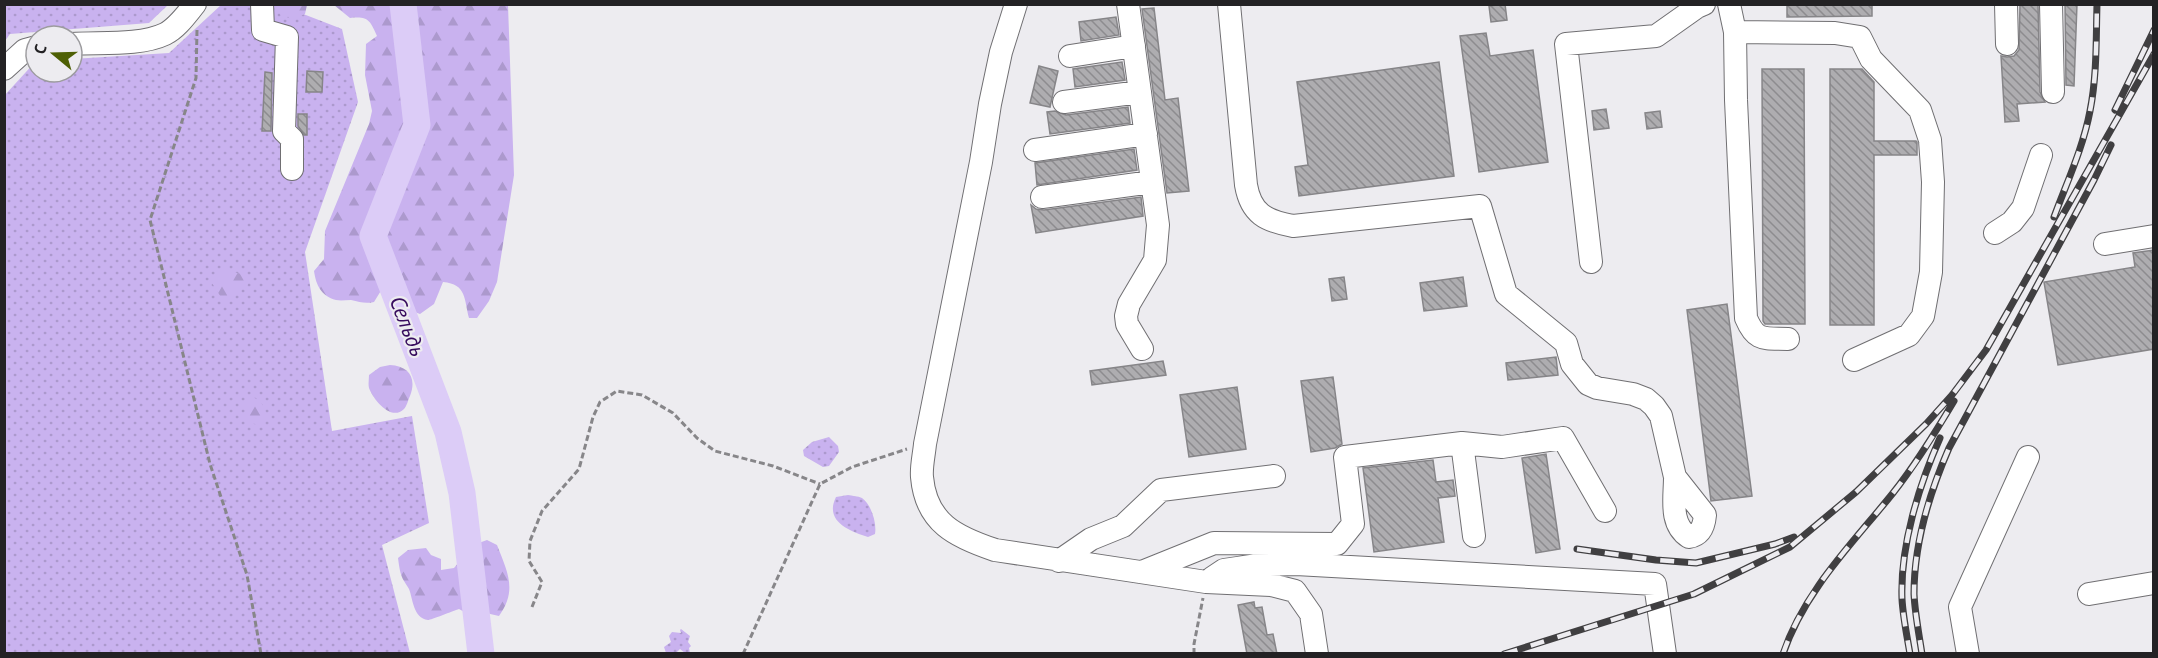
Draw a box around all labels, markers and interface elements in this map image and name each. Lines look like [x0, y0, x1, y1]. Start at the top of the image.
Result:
north arrow [24, 24, 84, 84]
text: С [29, 42, 51, 57]
water label: Сельдь [384, 292, 432, 360]

